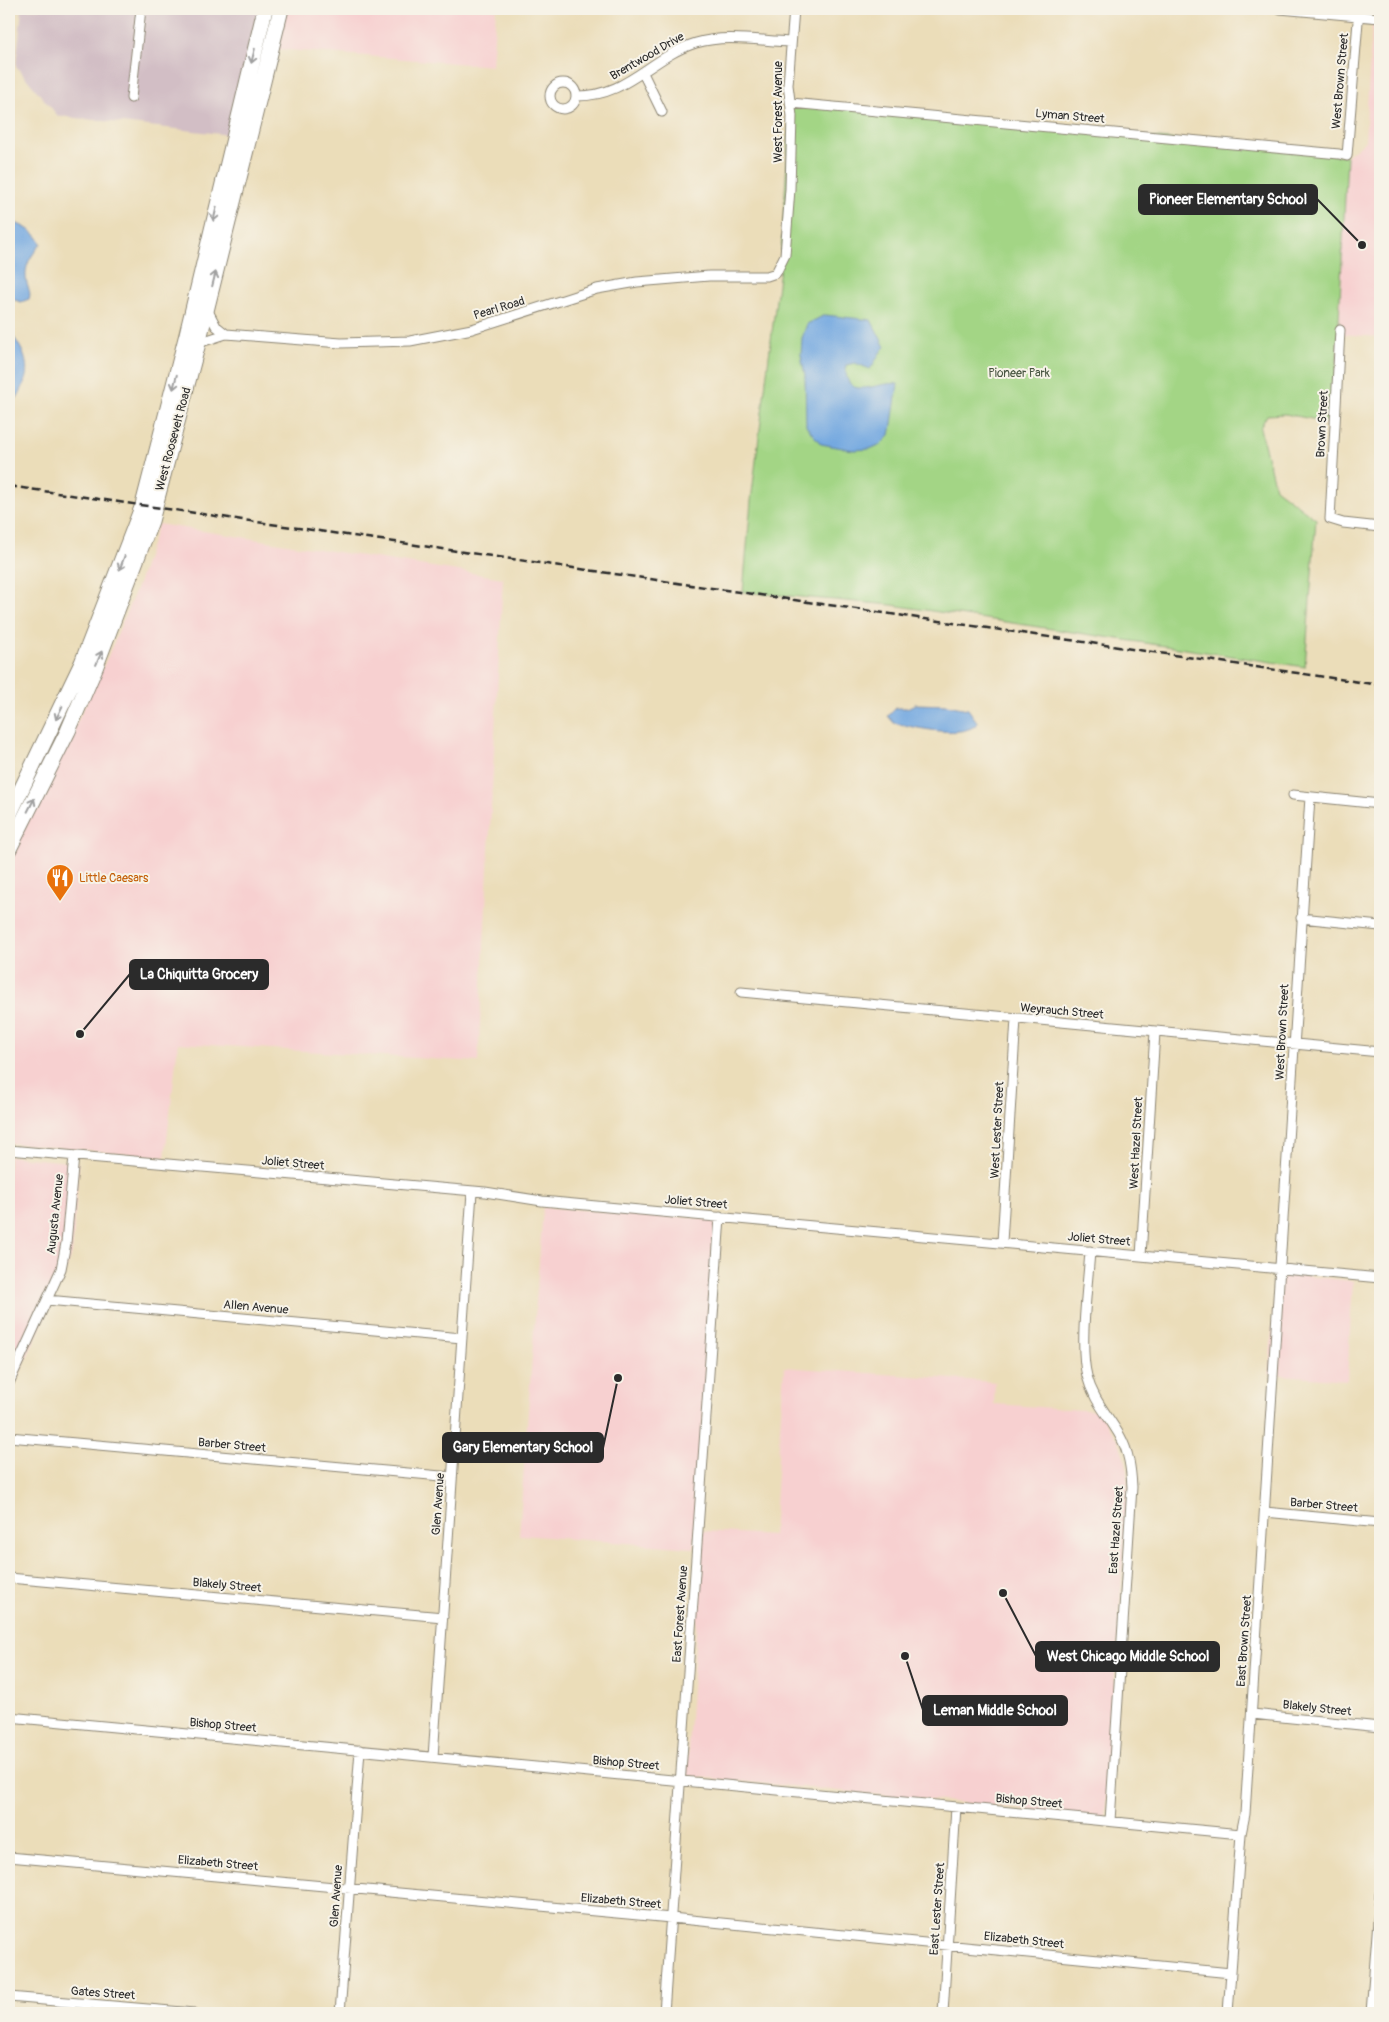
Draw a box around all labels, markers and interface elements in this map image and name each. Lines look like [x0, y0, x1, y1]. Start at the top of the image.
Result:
street label: Brentwood Drive [608, 29, 687, 84]
street label: West Brown Street [1329, 32, 1352, 130]
one-way arrow [248, 48, 258, 64]
street label: West Forest Avenue [771, 61, 786, 163]
street label: Lyman Street [1035, 106, 1105, 127]
callout: Pioneer Elementary School [1139, 185, 1317, 214]
text: Pioneer Elementary School [1149, 191, 1307, 208]
one-way arrow [210, 206, 219, 222]
one-way arrow [210, 271, 219, 287]
street label: Pearl Road [472, 294, 527, 323]
park label: Pioneer Park [988, 366, 1050, 381]
one-way arrow [169, 373, 179, 389]
street label: West Roosevelt Road [152, 386, 195, 493]
street label: Brown Street [1313, 390, 1332, 458]
one-way arrow [117, 555, 126, 570]
one-way arrow [95, 651, 105, 666]
one-way arrow [54, 705, 64, 720]
one-way arrow [26, 798, 36, 813]
restaurant icon: Little Caesars [45, 863, 75, 902]
place label: Little Caesars [79, 871, 149, 886]
callout: La Chiquitta Grocery [130, 960, 268, 989]
text: La Chiquitta Grocery [140, 966, 258, 983]
street label: West Brown Street [1272, 983, 1293, 1080]
street label: Weyrauch Street [1020, 1000, 1105, 1023]
street label: West Lester Street [987, 1081, 1008, 1179]
street label: West Hazel Street [1127, 1096, 1146, 1190]
street label: Joliet Street [261, 1153, 325, 1174]
street label: Augusta Avenue [44, 1173, 67, 1255]
street label: Joliet Street [664, 1192, 728, 1213]
street label: Joliet Street [1067, 1229, 1131, 1250]
street label: Allen Avenue [223, 1297, 289, 1318]
callout: Gary Elementary School [443, 1433, 603, 1462]
street label: Barber Street [197, 1435, 267, 1456]
text: Gary Elementary School [453, 1439, 593, 1456]
street label: Glen Avenue [429, 1472, 448, 1536]
street label: East Hazel Street [1106, 1485, 1127, 1574]
street label: Barber Street [1289, 1495, 1359, 1516]
street label: East Forest Avenue [670, 1565, 691, 1663]
street label: Blakely Street [192, 1575, 262, 1596]
street label: East Brown Street [1234, 1595, 1255, 1687]
callout: West Chicago Middle School [1036, 1642, 1219, 1671]
text: West Chicago Middle School [1047, 1648, 1209, 1665]
callout: Leman Middle School [923, 1696, 1067, 1725]
street label: Blakely Street [1282, 1697, 1352, 1720]
text: Leman Middle School [933, 1702, 1057, 1719]
street label: Bishop Street [189, 1715, 257, 1736]
street label: Bishop Street [592, 1753, 660, 1774]
street label: Bishop Street [995, 1791, 1063, 1812]
street label: Elizabeth Street [177, 1853, 259, 1874]
street label: East Lester Street [927, 1862, 948, 1956]
street label: Glen Avenue [327, 1864, 346, 1928]
street label: Elizabeth Street [580, 1891, 662, 1912]
street label: Elizabeth Street [983, 1929, 1065, 1952]
street label: Gates Street [70, 1984, 136, 2003]

